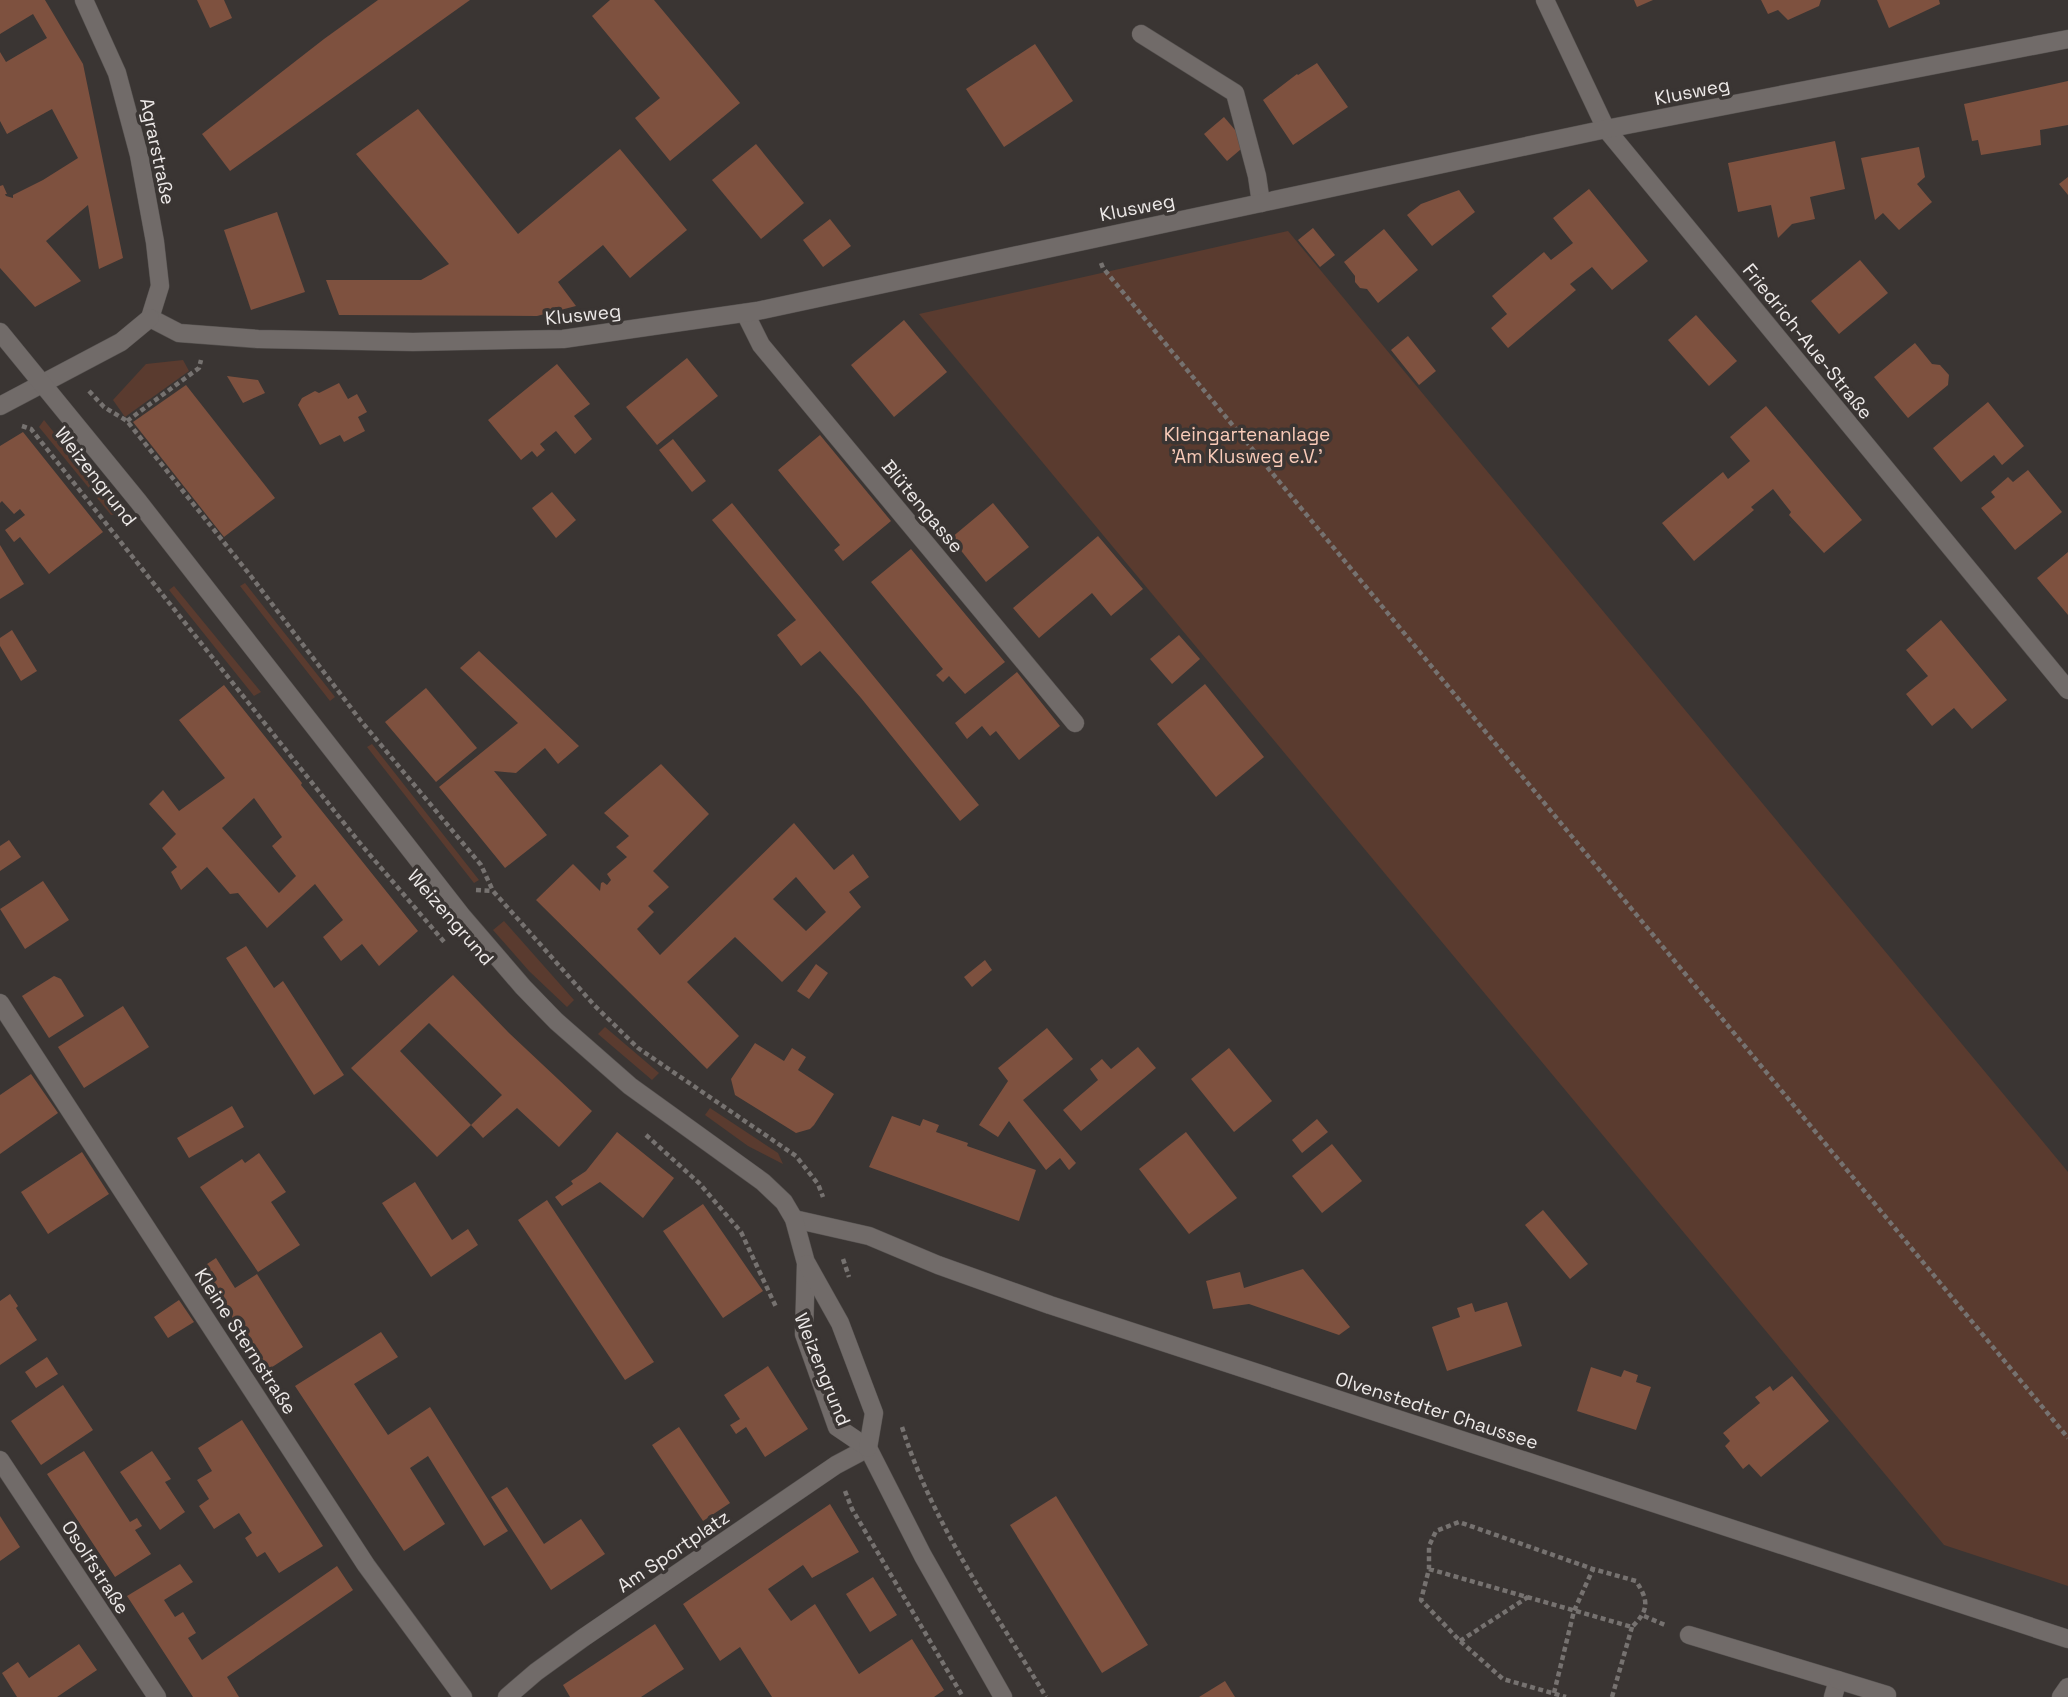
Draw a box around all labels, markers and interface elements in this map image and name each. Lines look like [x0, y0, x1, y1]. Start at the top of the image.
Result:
street label: Klusweg [1652, 72, 1732, 111]
street label: Agrarstraße [134, 95, 181, 207]
street label: Klusweg [1097, 188, 1177, 227]
street label: Friedrich-Aue-Straße [1737, 258, 1878, 424]
street label: Klusweg [544, 298, 622, 331]
street label: Weizengrund [49, 421, 142, 531]
park label: Kleingartenanlage 'Am Klusweg e.V.' [1164, 422, 1330, 469]
street label: Blütengasse [876, 454, 969, 558]
street label: Weizengrund [402, 864, 499, 971]
street label: Kleine Sternstraße [189, 1263, 302, 1419]
street label: Weizengrund [789, 1309, 857, 1429]
street label: Olvenstedter Chaussee [1332, 1366, 1542, 1455]
street label: Am Sportplatz [612, 1505, 734, 1598]
street label: Osolfstraße [56, 1516, 135, 1619]

